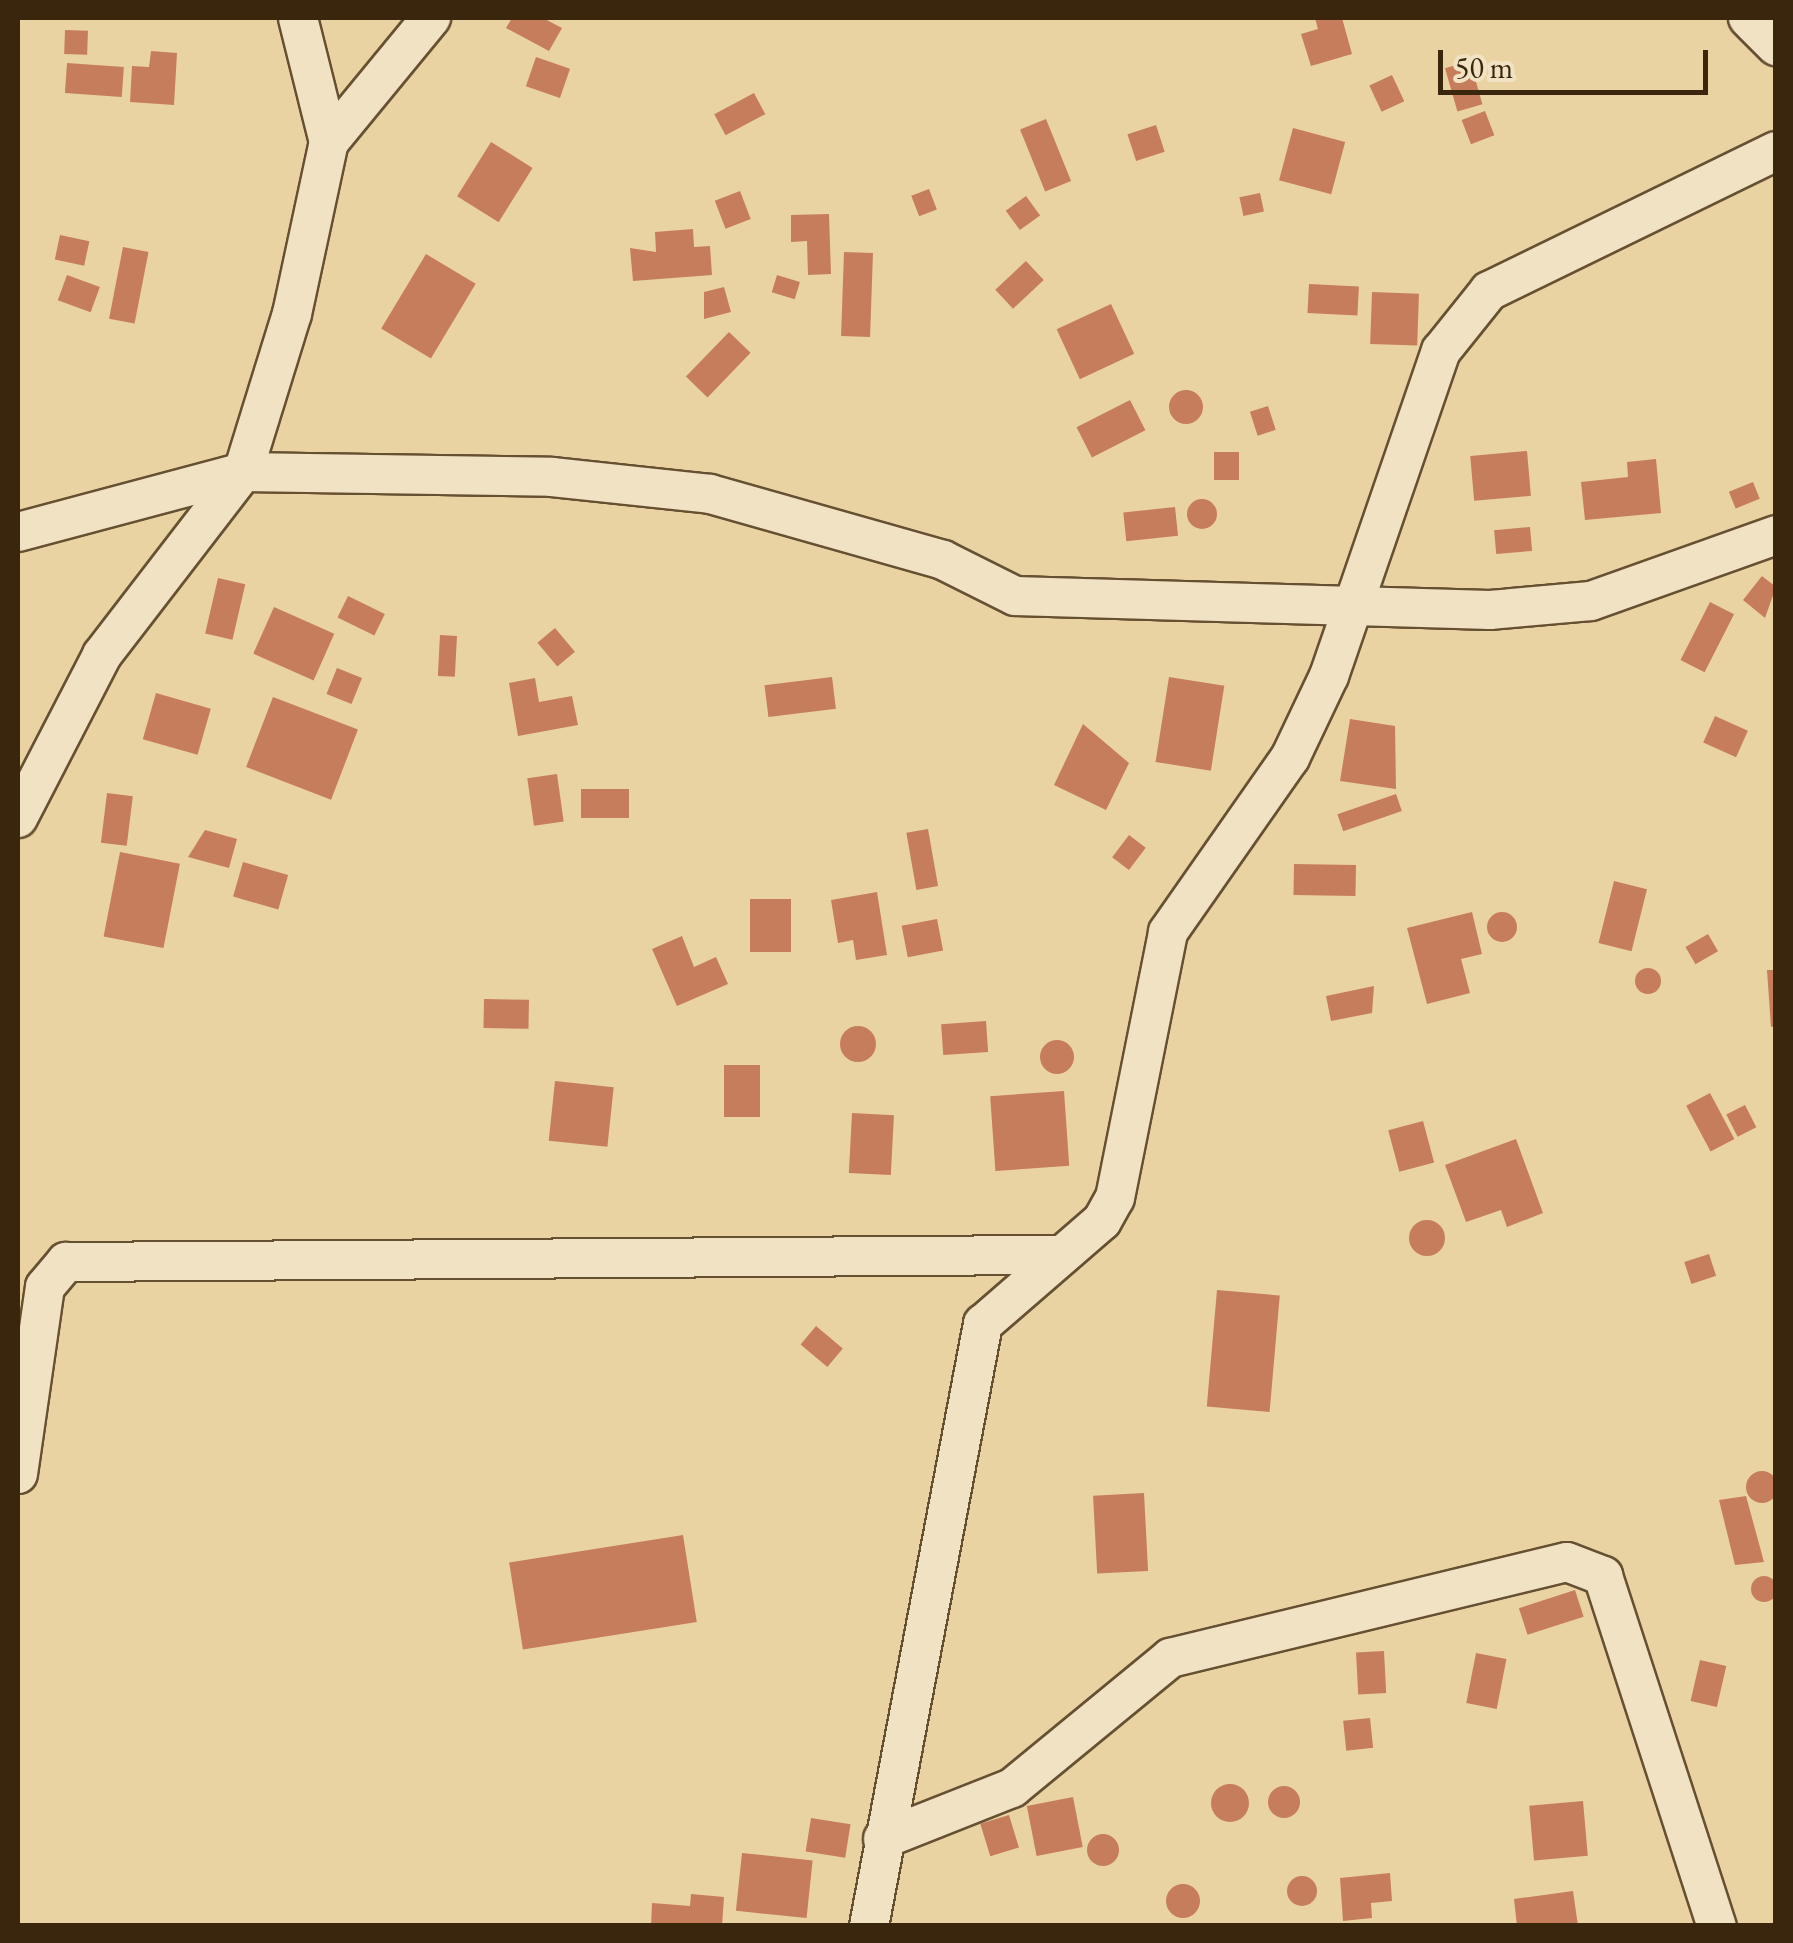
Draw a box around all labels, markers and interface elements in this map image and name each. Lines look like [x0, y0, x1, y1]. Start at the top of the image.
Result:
scale bar [1443, 30, 1713, 92]
text: 50 m [1455, 48, 1513, 87]

